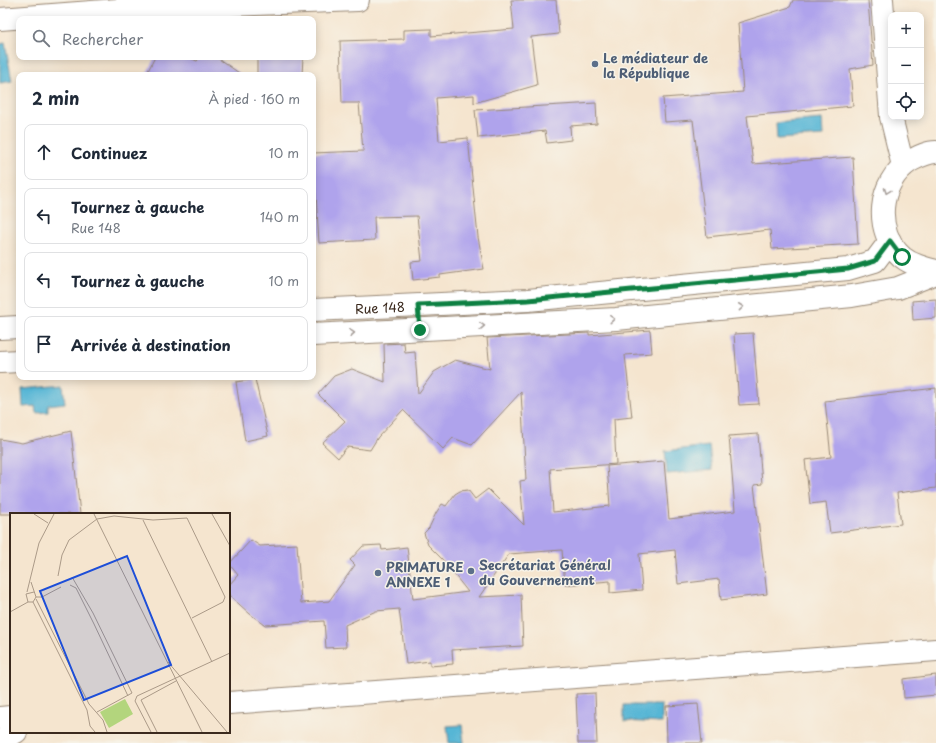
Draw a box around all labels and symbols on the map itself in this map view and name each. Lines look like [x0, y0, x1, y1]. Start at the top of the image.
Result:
place label: Le médiateur de la République [603, 48, 708, 82]
marker: Le médiateur de la République [590, 59, 600, 69]
one-way arrow [883, 188, 891, 195]
route start [893, 248, 911, 266]
street label: Rue 148 [355, 296, 405, 318]
one-way arrow [738, 303, 744, 312]
one-way arrow [609, 315, 615, 324]
route end [411, 321, 429, 339]
one-way arrow [479, 322, 485, 331]
one-way arrow [349, 329, 355, 338]
inset map [10, 513, 230, 733]
place label: Secrétariat Général du Gouvernement [479, 555, 611, 589]
place label: PRIMATURE ANNEXE 1 [386, 557, 463, 591]
marker: Secrétariat Général du Gouvernement [466, 566, 476, 576]
marker: PRIMATURE ANNEXE 1 [373, 568, 383, 578]

